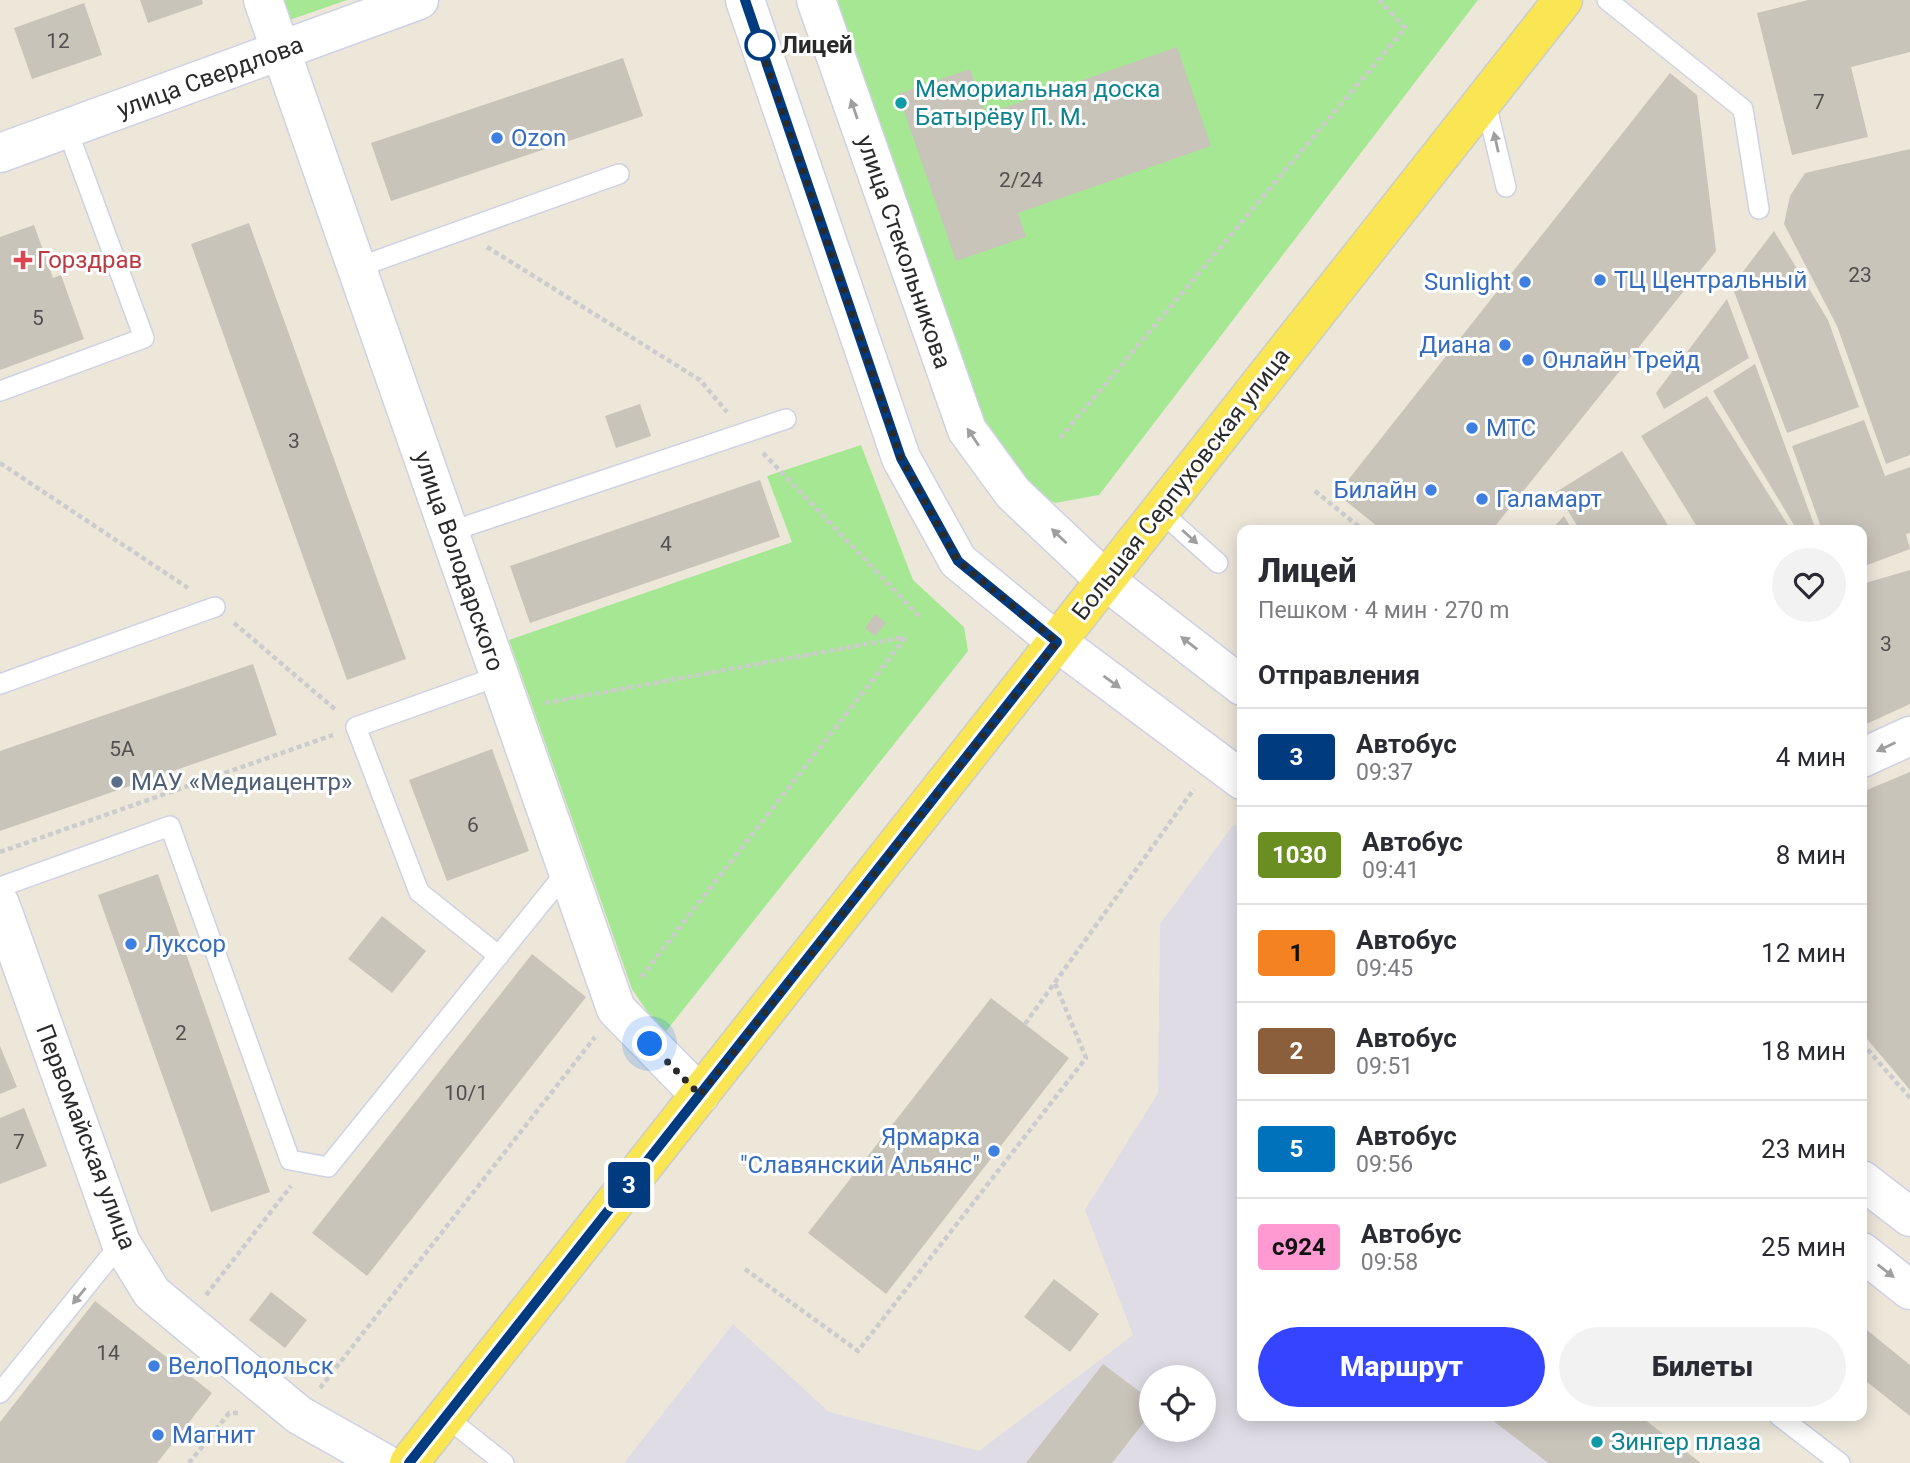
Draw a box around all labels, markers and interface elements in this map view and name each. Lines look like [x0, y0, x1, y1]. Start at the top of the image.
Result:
house number: 12 [46, 29, 70, 53]
street label: улица Свердлова [113, 30, 307, 124]
marker: Лицeй [745, 30, 775, 60]
place label: Лицeй [781, 31, 853, 59]
place label: Мемориальная доска Батырёву П. М. [915, 75, 1160, 131]
house number: 7 [1813, 90, 1825, 114]
marker: Мемориальная доска Батырёву П. М. [893, 95, 909, 111]
one-way arrow [848, 98, 859, 119]
place label: Ozon [511, 124, 566, 152]
marker: Ozon [489, 130, 505, 146]
one-way arrow [1490, 131, 1501, 153]
street label: улица Стекольникова [851, 132, 957, 372]
house number: 2/24 [999, 168, 1043, 192]
place label: Горздрав [37, 246, 142, 274]
marker: Горздрав [15, 252, 31, 268]
house number: 23 [1848, 263, 1872, 287]
place label: ТЦ Центральный [1614, 266, 1807, 294]
place label: Sunlight [1424, 268, 1511, 296]
marker: ТЦ Центральный [1592, 272, 1608, 288]
marker: Sunlight [1517, 274, 1533, 290]
house number: 5 [32, 306, 44, 330]
place label: Диана [1419, 331, 1491, 359]
marker: Диана [1497, 337, 1513, 353]
street label: Большая Серпуховская улица [1066, 343, 1296, 625]
place label: Онлайн Трейд [1542, 346, 1700, 374]
marker: Онлайн Трейд [1520, 352, 1536, 368]
place label: МТС [1486, 414, 1536, 442]
marker: МТС [1464, 420, 1480, 436]
one-way arrow [967, 428, 980, 447]
house number: 3 [288, 429, 300, 453]
street label: улица Володарского [408, 447, 510, 675]
place label: Билайн [1333, 476, 1417, 504]
marker: Билайн [1423, 482, 1439, 498]
place label: Галамарт [1496, 485, 1602, 513]
marker: Галамарт [1474, 491, 1490, 507]
one-way arrow [1051, 529, 1068, 545]
one-way arrow [1181, 529, 1198, 545]
house number: 4 [660, 532, 672, 556]
button: heart [1772, 548, 1846, 622]
text: Лицeй [1258, 551, 1357, 590]
text: Пешком · 4 мин · 270 m [1258, 597, 1509, 624]
house number: 3 [1880, 632, 1892, 656]
one-way arrow [1180, 637, 1198, 651]
text: Отправления [1258, 660, 1420, 690]
one-way arrow [1103, 675, 1121, 689]
text: Автобус [1356, 729, 1457, 759]
house number: 5А [109, 737, 135, 761]
one-way arrow [1876, 741, 1896, 753]
text: 4 мин [1776, 742, 1846, 772]
text: 3 [1290, 743, 1303, 771]
text: 09:37 [1356, 759, 1413, 786]
place label: МАУ «Медиацентр» [131, 768, 352, 796]
marker: МАУ «Медиацентр» [109, 774, 125, 790]
house number: 6 [467, 813, 479, 837]
text: Автобус [1362, 827, 1463, 857]
text: 8 мин [1776, 840, 1846, 870]
text: 1030 [1272, 841, 1327, 869]
text: 09:41 [1362, 857, 1419, 884]
text: Автобус [1356, 925, 1457, 955]
place label: Луксор [145, 930, 226, 958]
marker: Луксор [123, 936, 139, 952]
text: 12 мин [1761, 938, 1846, 968]
text: 1 [1290, 939, 1303, 967]
text: 09:45 [1356, 955, 1413, 982]
street label: Первомайская улица [30, 1020, 142, 1254]
house number: 2 [175, 1021, 187, 1045]
text: Автобус [1356, 1023, 1457, 1053]
your location [632, 1026, 667, 1061]
text: 18 мин [1761, 1036, 1846, 1066]
text: 2 [1290, 1037, 1303, 1065]
text: 09:51 [1356, 1053, 1413, 1080]
house number: 10/1 [444, 1081, 488, 1105]
text: Автобус [1356, 1121, 1457, 1151]
place label: Ярмарка "Славянский Альянс" [740, 1123, 980, 1179]
house number: 7 [13, 1130, 25, 1154]
text: 23 мин [1761, 1134, 1846, 1164]
text: 5 [1290, 1135, 1303, 1163]
marker: Ярмарка "Славянский Альянс" [986, 1143, 1002, 1159]
text: 09:56 [1356, 1151, 1413, 1178]
line badge: 3 [606, 1162, 652, 1208]
text: 3 [622, 1171, 636, 1199]
text: Автобус [1361, 1219, 1462, 1249]
text: 25 мин [1761, 1232, 1846, 1262]
text: с924 [1272, 1233, 1326, 1261]
text: 09:58 [1361, 1249, 1418, 1276]
one-way arrow [1877, 1263, 1895, 1278]
one-way arrow [71, 1286, 86, 1304]
button: Маршрут [1258, 1327, 1545, 1407]
button: Билеты [1559, 1327, 1846, 1407]
house number: 14 [96, 1341, 120, 1365]
place label: ВелоПодольск [168, 1352, 334, 1380]
marker: ВелоПодольск [146, 1358, 162, 1374]
map controls [1139, 1365, 1216, 1442]
button: locate [1139, 1365, 1216, 1442]
place label: Магнит [172, 1421, 256, 1449]
marker: Магнит [150, 1427, 166, 1443]
place label: Зингер плаза [1611, 1428, 1761, 1456]
marker: Зингер плаза [1589, 1434, 1605, 1450]

